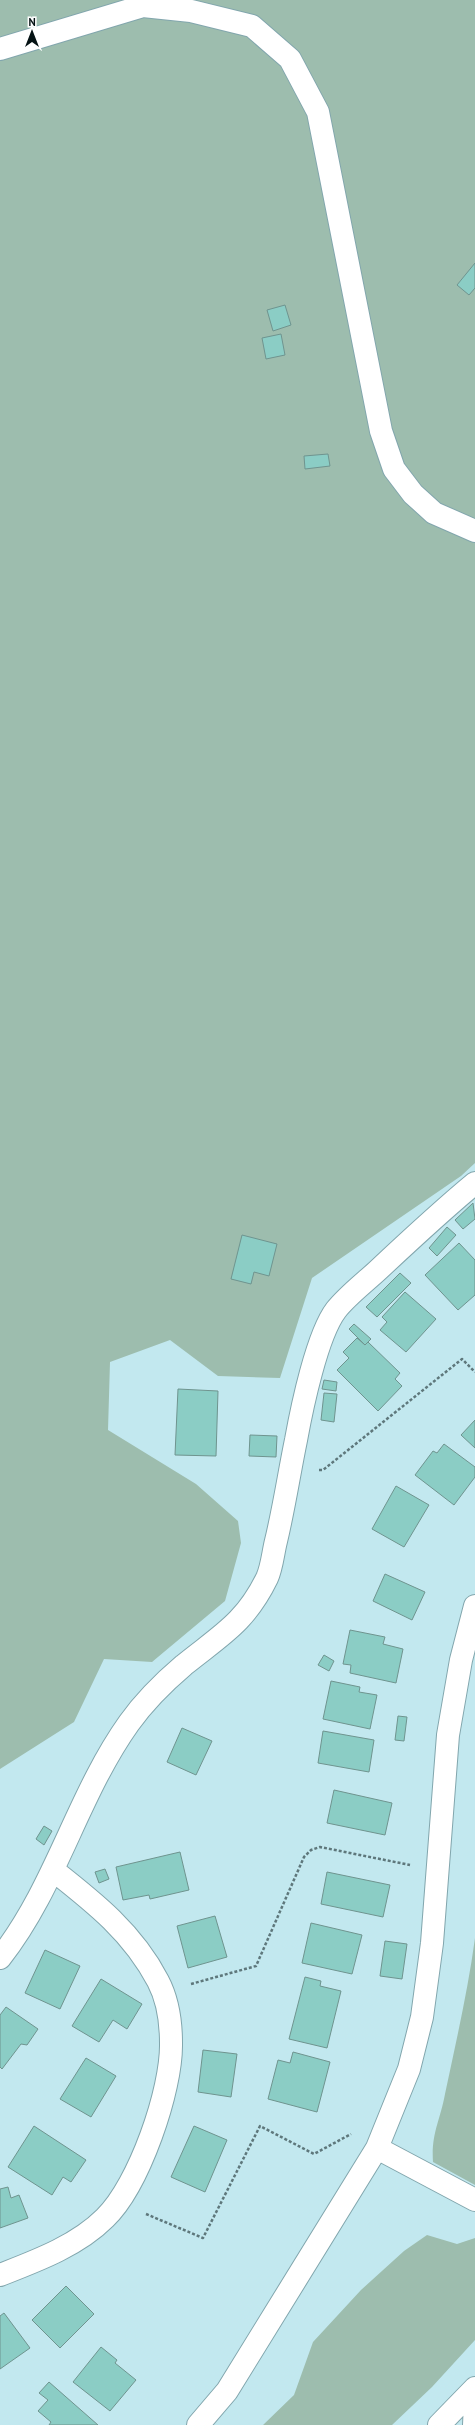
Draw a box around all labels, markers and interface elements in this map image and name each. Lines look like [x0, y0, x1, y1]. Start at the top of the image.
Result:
north arrow [12, 12, 52, 52]
text: N [28, 15, 36, 29]

